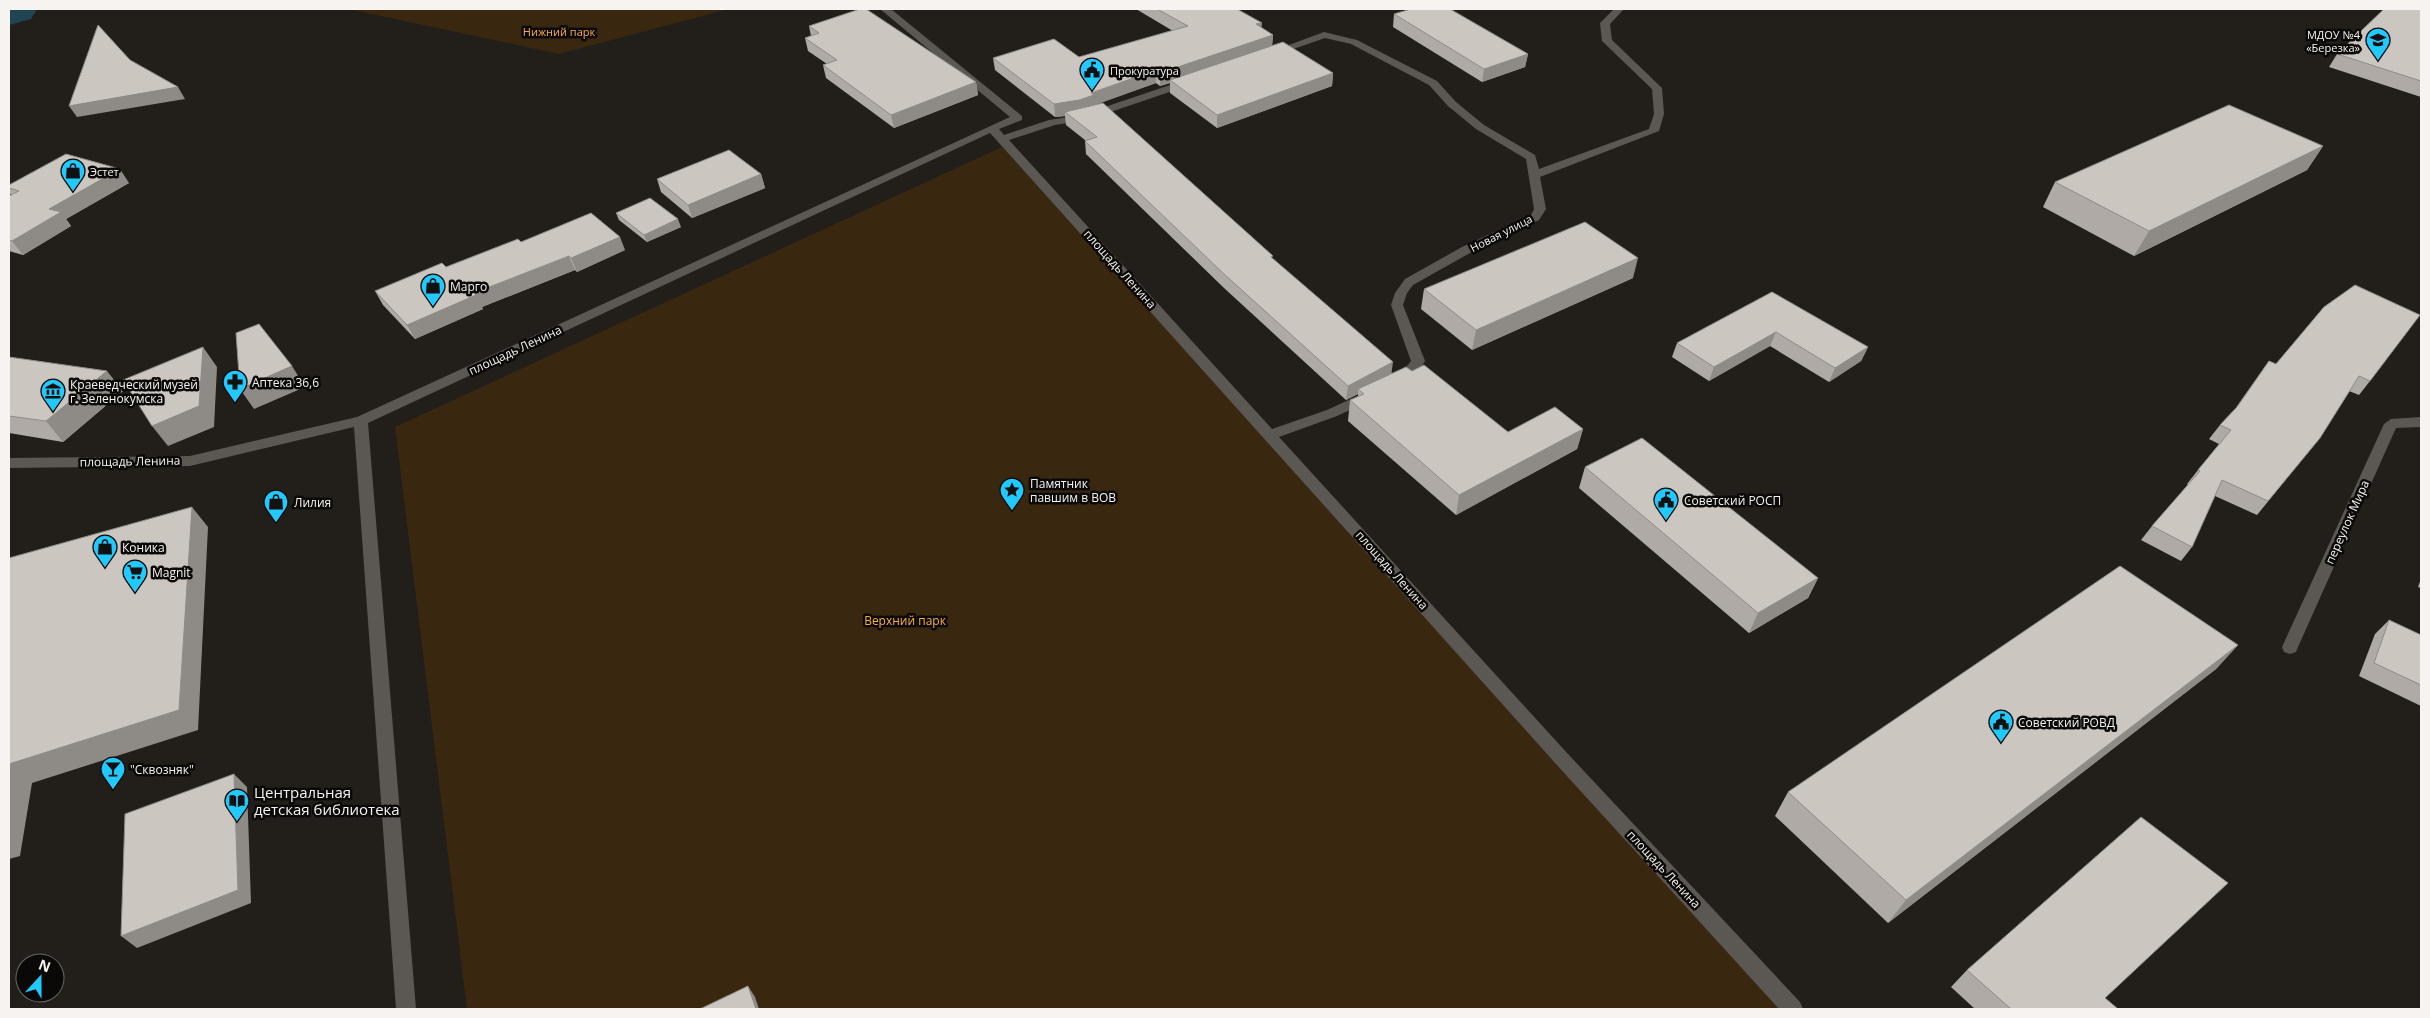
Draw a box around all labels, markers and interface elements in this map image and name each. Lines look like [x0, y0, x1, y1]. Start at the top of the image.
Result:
park label: Нижний парк [523, 24, 595, 39]
place label: МДОУ №4 «Березка» [2306, 27, 2361, 55]
school or university icon: МДОУ №4 «Березка» [2365, 27, 2391, 61]
public building icon: Прокуратура [1079, 57, 1105, 91]
place label: Прокуратура [1110, 63, 1179, 78]
shop icon: Эстет [60, 158, 86, 192]
place label: Эстет [90, 164, 119, 179]
street label: Новая улица [1467, 211, 1535, 255]
street label: площадь Ленина [1080, 226, 1160, 312]
shop icon: Марго [420, 273, 446, 307]
place label: Марго [450, 278, 487, 295]
street label: площадь Ленина [466, 321, 564, 379]
pharmacy icon: Аптека 36,6 [222, 369, 248, 403]
place label: Аптека 36,6 [252, 374, 319, 391]
place label: Краеведческий музей г. Зеленокумска [70, 376, 198, 407]
museum icon: Краеведческий музей г. Зеленокумска [40, 378, 66, 412]
street label: площадь Ленина [79, 452, 181, 470]
place label: Памятник павшим в ВОВ [1030, 475, 1116, 506]
place icon: Памятник павшим в ВОВ [999, 477, 1025, 511]
street label: переулок Мира [2321, 477, 2373, 567]
public building icon: Советский РОСП [1653, 487, 1679, 521]
shop icon: Лилия [263, 489, 289, 523]
place label: Советский РОСП [1684, 492, 1781, 509]
place label: Лилия [294, 494, 331, 511]
street label: площадь Ленина [1352, 527, 1432, 613]
shop icon: Коника [92, 534, 118, 568]
place label: Коника [122, 539, 165, 556]
supermarket icon: Magnit [122, 559, 148, 593]
place label: Magnit [152, 564, 191, 581]
park label: Верхний парк [864, 612, 947, 629]
public building icon: Советский РОВД [1988, 709, 2014, 743]
place label: Советский РОВД [2018, 714, 2115, 731]
bar icon: "Сквозняк" [100, 756, 126, 790]
place label: "Сквозняк" [130, 761, 194, 778]
place label: Центральная детская библиотека [254, 782, 400, 819]
library icon: Центральная детская библиотека [224, 788, 250, 822]
street label: площадь Ленина [1623, 826, 1705, 912]
north arrow [15, 953, 65, 1003]
text: N [36, 954, 54, 976]

